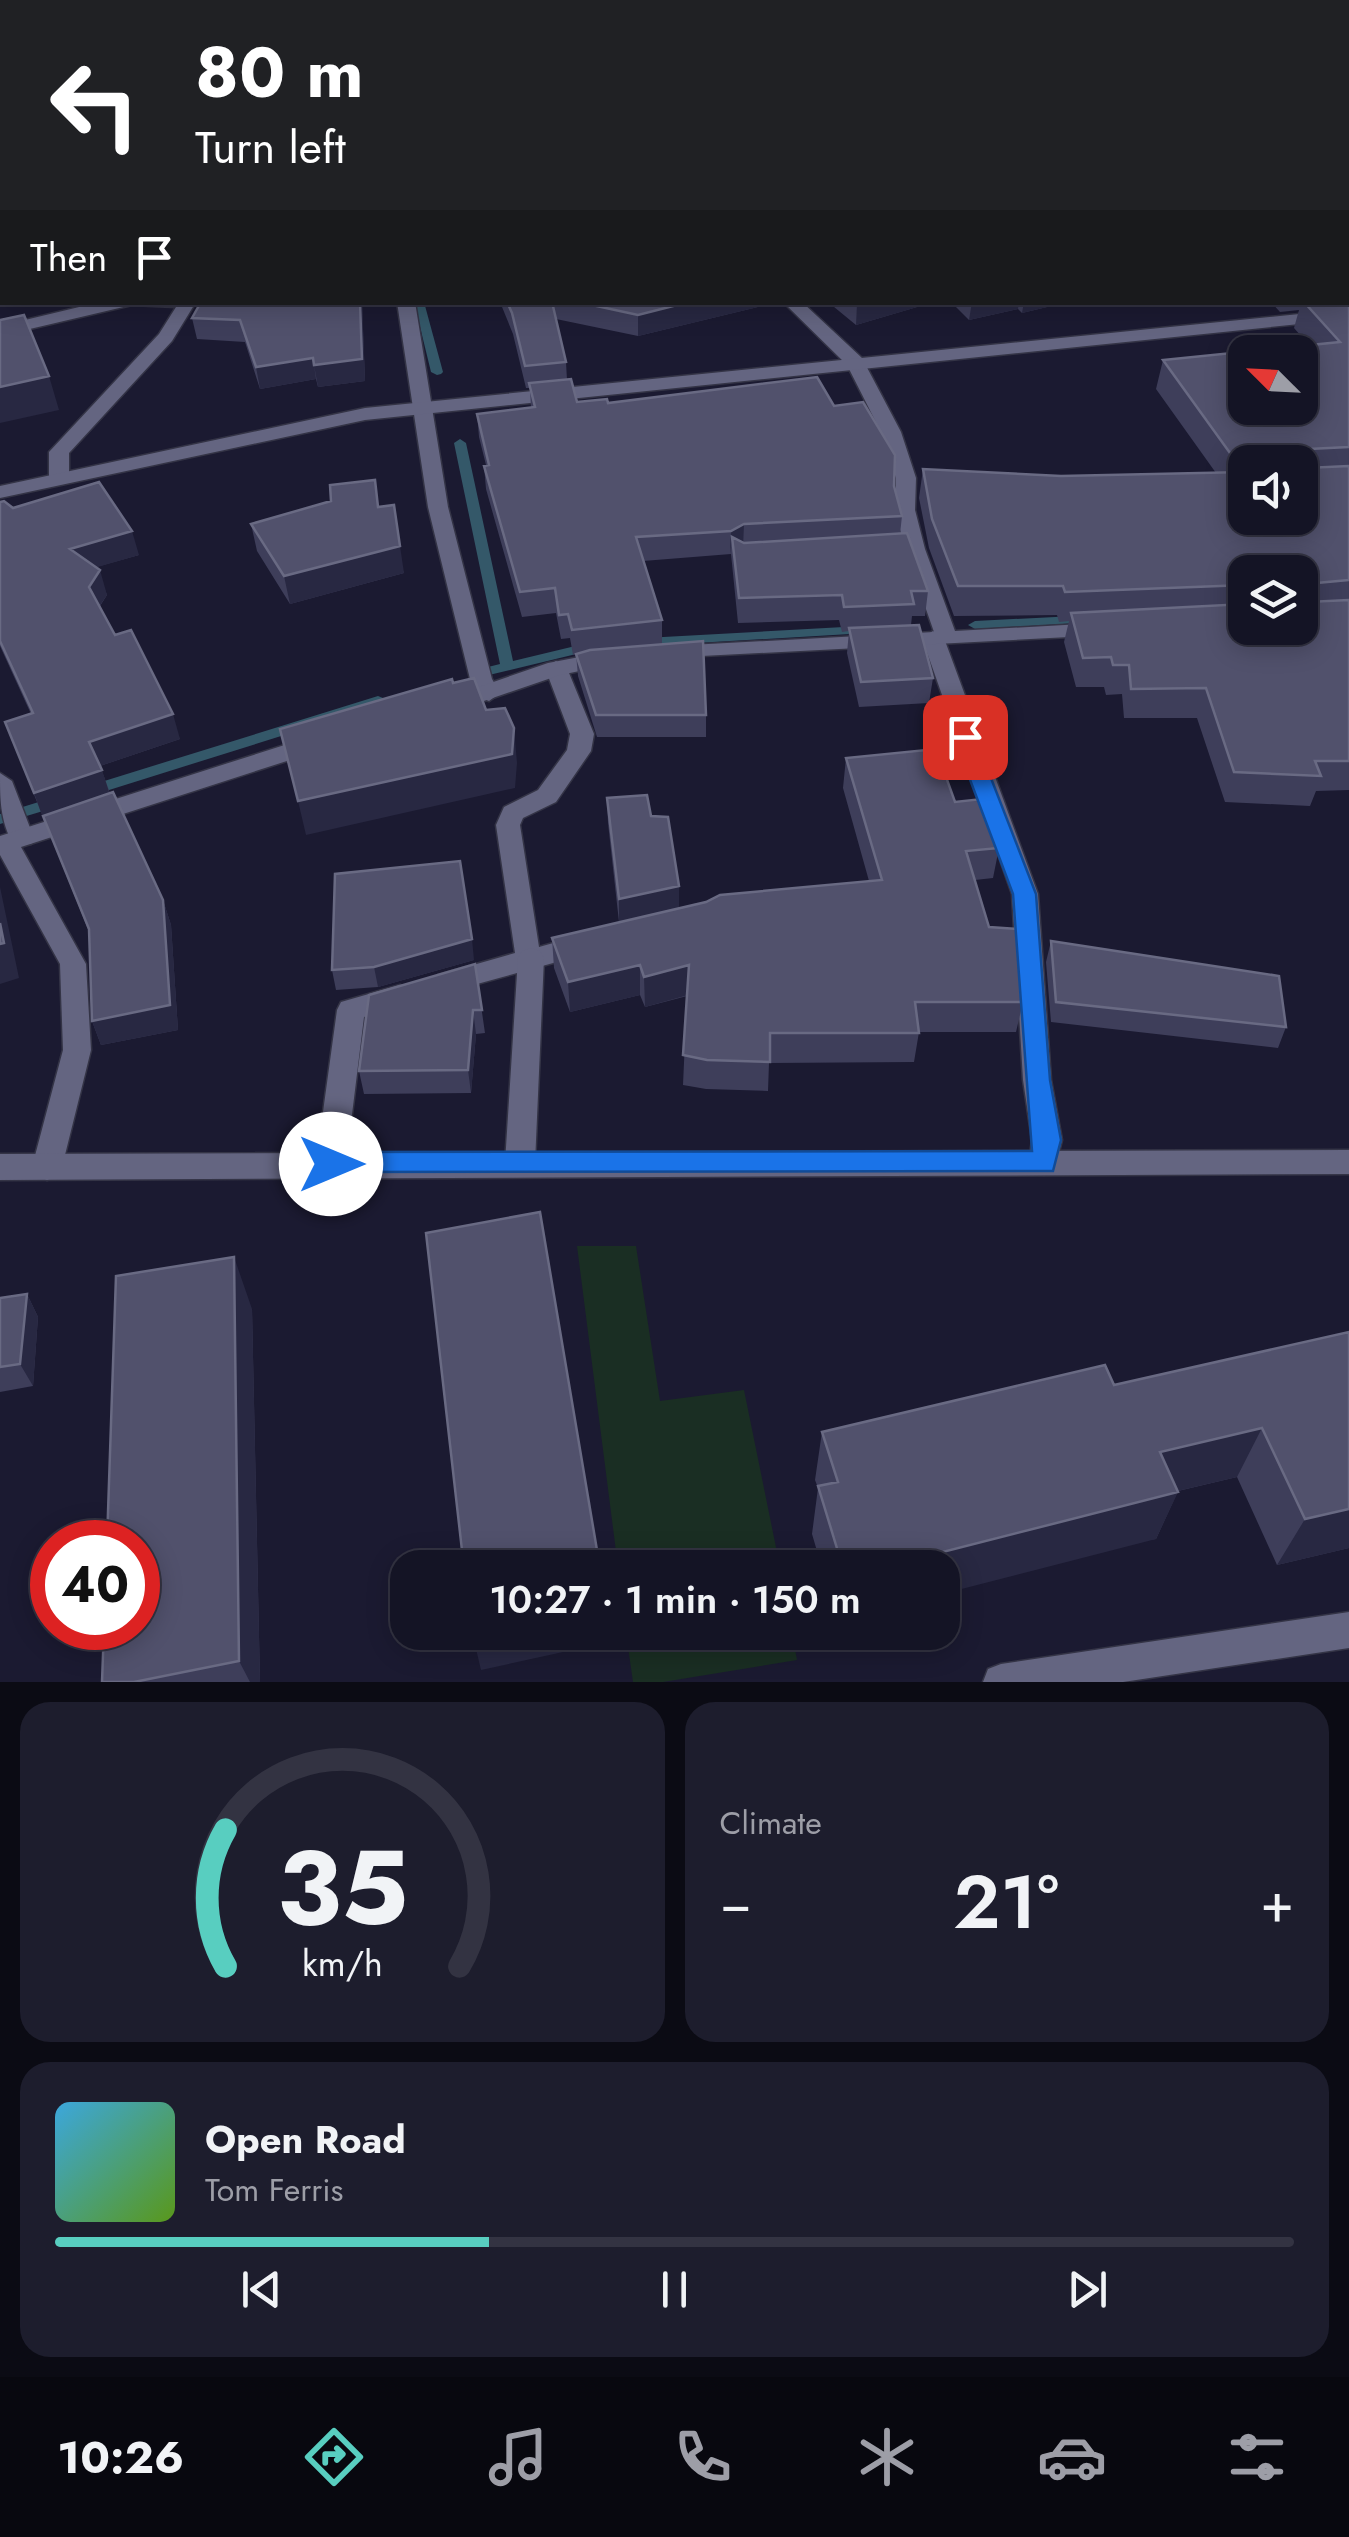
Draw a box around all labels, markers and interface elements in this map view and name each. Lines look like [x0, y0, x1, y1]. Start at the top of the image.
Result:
text: 80 m [195, 22, 364, 123]
icon: left [30, 40, 160, 170]
text: Turn left [195, 115, 346, 180]
text: Then [30, 230, 107, 285]
icon: arrive [127, 230, 182, 285]
north arrow [1228, 335, 1318, 425]
map controls [1228, 335, 1318, 645]
button: sound [1228, 445, 1318, 535]
button: layers [1228, 555, 1318, 645]
pin [923, 695, 1008, 780]
icon: arrive [938, 710, 993, 765]
position arrow [279, 1112, 383, 1216]
speed limit sign: 40 [30, 1520, 160, 1650]
text: 10:27 · 1 min · 150 m [489, 1572, 861, 1627]
text: Climate [720, 1800, 822, 1846]
text: 35 [276, 1813, 408, 1963]
text: 21° [953, 1848, 1059, 1956]
text: − [720, 1863, 752, 1943]
text: + [1260, 1863, 1294, 1943]
text: km/h [302, 1938, 383, 1989]
text: Open Road [205, 2112, 406, 2167]
text: Tom Ferris [205, 2167, 343, 2213]
icon: previous [234, 2262, 289, 2317]
icon: pause [647, 2262, 702, 2317]
icon: next [1060, 2262, 1115, 2317]
icon: directions [299, 2422, 369, 2492]
icon: music [483, 2422, 553, 2492]
icon: phone [668, 2422, 738, 2492]
icon: climate [852, 2422, 922, 2492]
icon: car [1037, 2422, 1107, 2492]
icon: filters [1222, 2422, 1292, 2492]
text: 10:26 [57, 2425, 184, 2490]

